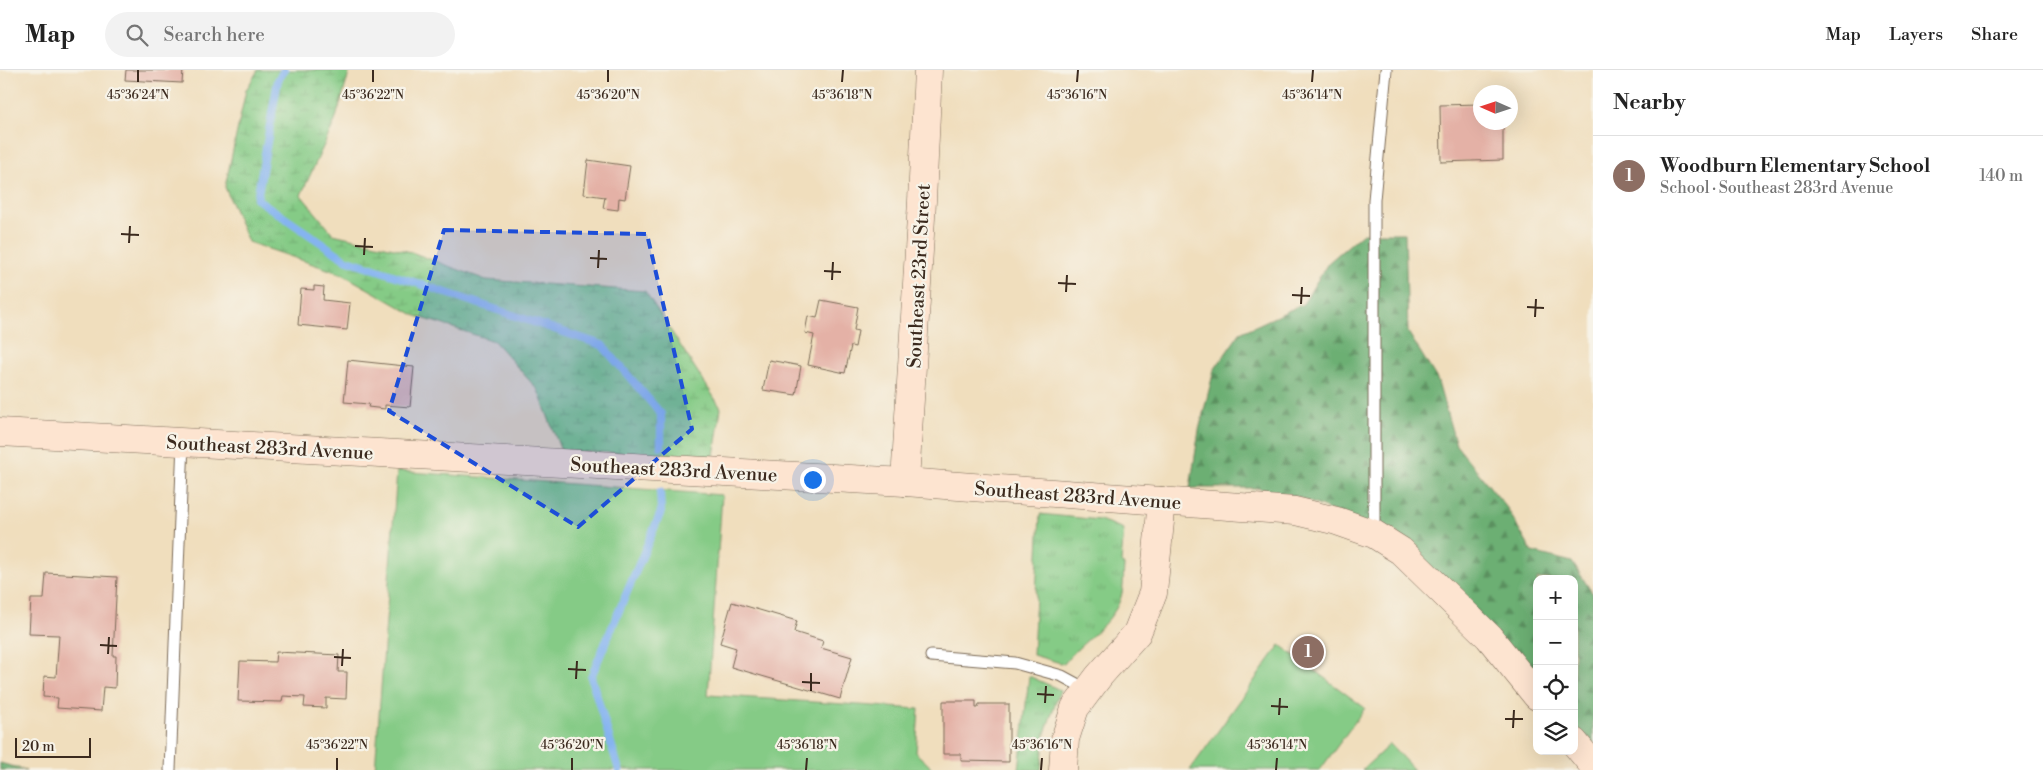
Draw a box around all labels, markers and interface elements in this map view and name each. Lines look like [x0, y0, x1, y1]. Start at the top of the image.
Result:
search box [105, 12, 455, 57]
text: Map [25, 20, 75, 50]
icon: search [123, 21, 151, 49]
text: Search here [163, 23, 265, 47]
text: Map [1826, 23, 1861, 46]
text: Layers [1889, 23, 1943, 46]
text: Share [1971, 23, 2018, 46]
north arrow [1473, 85, 1518, 130]
text: 45°36'24"N [107, 88, 169, 103]
text: 45°36'22"N [342, 88, 404, 103]
text: 45°36'20"N [576, 88, 640, 103]
text: 45°36'18"N [812, 88, 872, 103]
text: 45°36'16"N [1047, 88, 1107, 103]
text: 45°36'14"N [1282, 88, 1342, 103]
text: Nearby [1613, 90, 1686, 116]
text: Woodburn Elementary School [1660, 154, 1930, 178]
text: 1 [1625, 166, 1633, 186]
text: 140 m [1979, 166, 2023, 186]
text: School · Southeast 283rd Avenue [1660, 178, 1893, 198]
street label: Southeast 23rd Street [902, 183, 936, 369]
street label: Southeast 283rd Avenue [166, 431, 374, 465]
street label: Southeast 283rd Avenue [570, 453, 778, 487]
your location [800, 467, 826, 493]
street label: Southeast 283rd Avenue [974, 477, 1182, 515]
map controls [1533, 575, 1578, 755]
button: + [1533, 575, 1578, 620]
button: − [1533, 620, 1578, 665]
pin: 1 [1292, 633, 1324, 671]
button: locate [1533, 665, 1578, 710]
button: layers [1533, 710, 1578, 755]
scale bar [15, 735, 91, 758]
text: 20 m [22, 738, 54, 756]
text: 45°36'22"N [306, 738, 368, 753]
text: 45°36'20"N [540, 738, 604, 753]
text: 45°36'18"N [777, 738, 837, 753]
text: 45°36'16"N [1012, 738, 1072, 753]
text: 45°36'14"N [1247, 738, 1307, 753]

